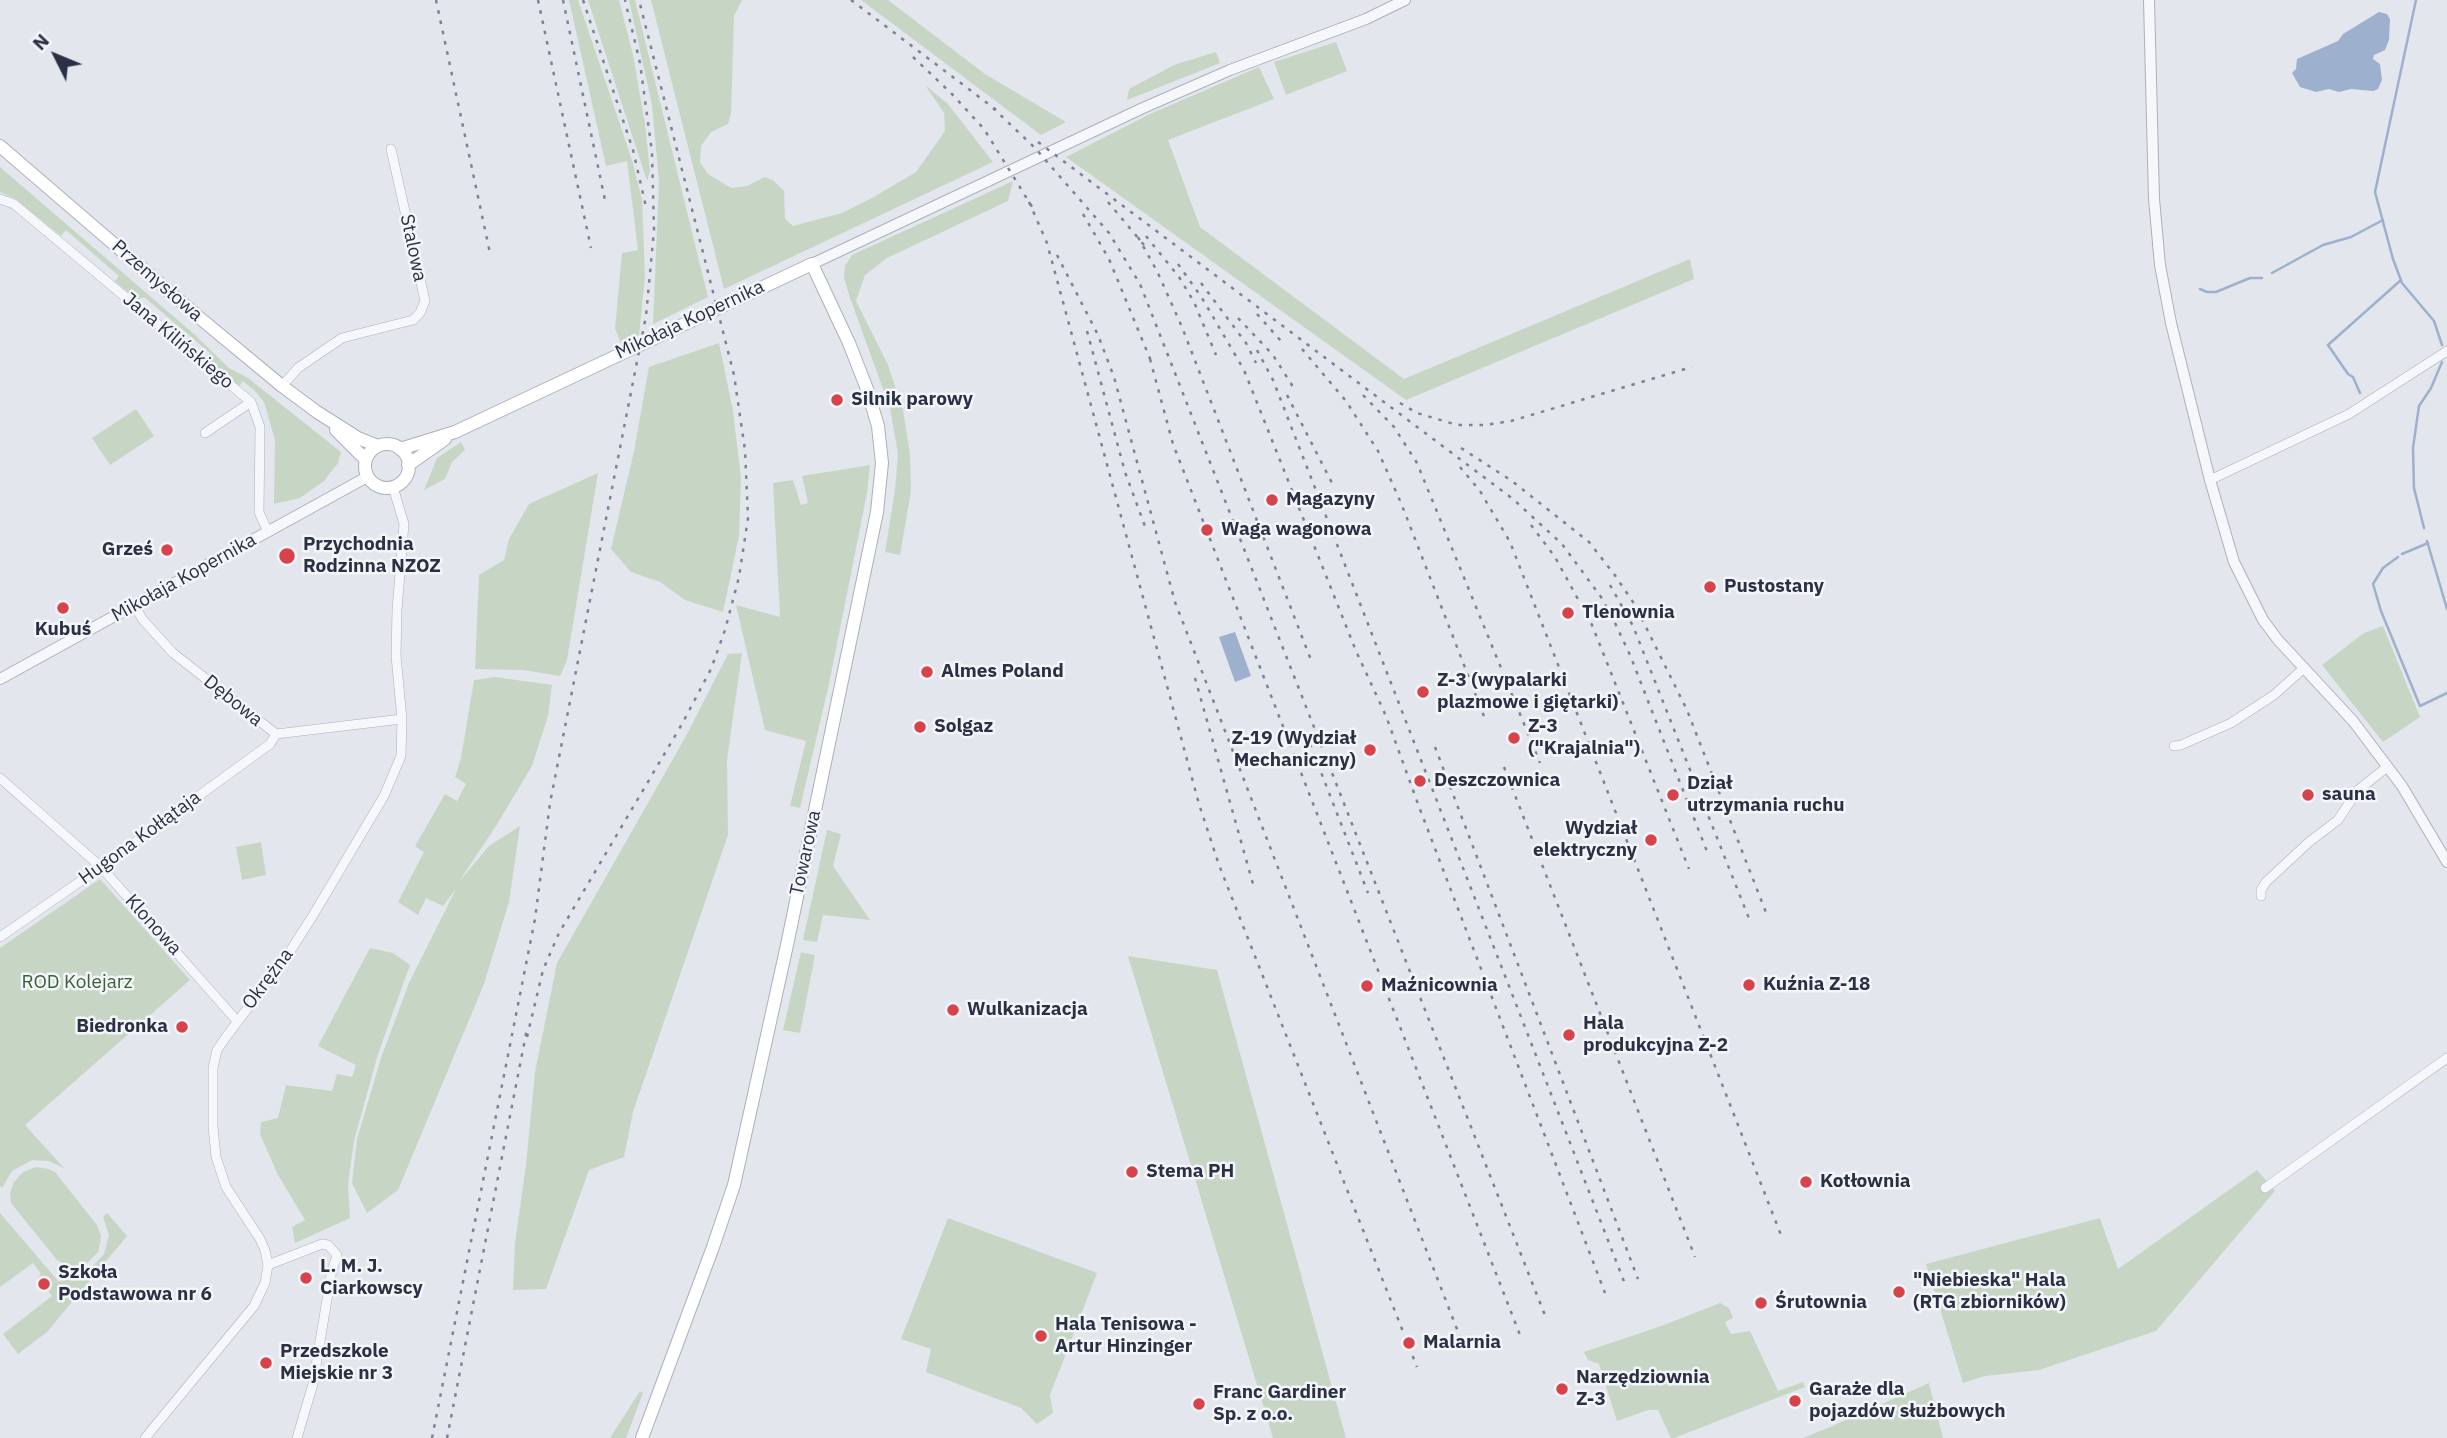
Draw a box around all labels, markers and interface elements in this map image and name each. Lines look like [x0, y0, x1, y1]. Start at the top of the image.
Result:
north arrow [21, 21, 91, 91]
text: N [27, 28, 54, 55]
street label: Stalowa [395, 212, 431, 284]
street label: Przemysłowa [107, 235, 207, 327]
street label: Mikołaja Kopernika [612, 276, 768, 364]
street label: Jana Kilińskiego [118, 288, 238, 394]
place label: Silnik parowy [851, 389, 973, 411]
marker: Silnik parowy [829, 392, 845, 408]
place label: Magazyny [1286, 489, 1375, 511]
marker: Magazyny [1264, 492, 1280, 508]
place label: Waga wagonowa [1221, 519, 1371, 541]
marker: Waga wagonowa [1199, 522, 1215, 538]
street label: Mikołaja Kopernika [108, 529, 260, 627]
place label: Przychodnia Rodzinna NZOZ [303, 534, 441, 578]
place label: Grześ [102, 539, 153, 561]
marker: Grześ [159, 542, 175, 558]
marker: Przychodnia Rodzinna NZOZ [277, 546, 297, 566]
place label: Pustostany [1724, 576, 1824, 598]
marker: Pustostany [1702, 579, 1718, 595]
marker: Kubuś [55, 600, 71, 616]
place label: Tlenownia [1582, 602, 1675, 624]
marker: Tlenownia [1560, 605, 1576, 621]
place label: Kubuś [35, 619, 91, 641]
place label: Almes Poland [941, 661, 1064, 683]
marker: Almes Poland [919, 664, 935, 680]
street label: Dębowa [199, 670, 267, 732]
place label: Z-3 (wypalarki plazmowe i giętarki) [1437, 670, 1619, 714]
marker: Z-3 (wypalarki plazmowe i giętarki) [1415, 684, 1431, 700]
place label: Solgaz [934, 716, 993, 738]
place label: Z-3 ("Krajalnia") [1528, 716, 1640, 760]
marker: Solgaz [912, 719, 928, 735]
place label: Z-19 (Wydział Mechaniczny) [1231, 728, 1356, 772]
marker: Z-3 ("Krajalnia") [1506, 730, 1522, 746]
marker: Z-19 (Wydział Mechaniczny) [1362, 742, 1378, 758]
place label: Deszczownica [1434, 770, 1560, 792]
marker: Deszczownica [1412, 773, 1428, 789]
place label: Dział utrzymania ruchu [1687, 773, 1845, 817]
place label: sauna [2322, 784, 2376, 806]
street label: Hugona Kołłątaja [75, 786, 205, 890]
marker: Dział utrzymania ruchu [1665, 787, 1681, 803]
marker: sauna [2300, 787, 2316, 803]
street label: Towarowa [786, 808, 826, 898]
place label: Wydział elektryczny [1533, 818, 1637, 862]
marker: Wydział elektryczny [1643, 832, 1659, 848]
street label: Klonowa [120, 890, 186, 960]
street label: Okrężna [238, 944, 298, 1014]
park label: ROD Kolejarz [21, 972, 133, 994]
place label: Kuźnia Z-18 [1763, 974, 1870, 996]
place label: Maźnicownia [1381, 975, 1498, 997]
marker: Kuźnia Z-18 [1741, 977, 1757, 993]
marker: Maźnicownia [1359, 978, 1375, 994]
place label: Wulkanizacja [967, 999, 1088, 1021]
marker: Wulkanizacja [945, 1002, 961, 1018]
place label: Hala produkcyjna Z-2 [1583, 1013, 1728, 1057]
place label: Biedronka [76, 1016, 168, 1038]
marker: Biedronka [174, 1019, 190, 1035]
marker: Hala produkcyjna Z-2 [1561, 1027, 1577, 1043]
place label: Stema PH [1146, 1161, 1234, 1183]
marker: Stema PH [1124, 1164, 1140, 1180]
place label: Kotłownia [1820, 1171, 1911, 1193]
marker: Kotłownia [1798, 1174, 1814, 1190]
place label: L. M. J. Ciarkowscy [320, 1256, 423, 1300]
place label: Szkoła Podstawowa nr 6 [58, 1262, 212, 1306]
marker: L. M. J. Ciarkowscy [298, 1270, 314, 1286]
place label: "Niebieska" Hala (RTG zbiorników) [1913, 1270, 2066, 1314]
marker: Szkoła Podstawowa nr 6 [36, 1276, 52, 1292]
marker: "Niebieska" Hala (RTG zbiorników) [1891, 1284, 1907, 1300]
place label: Śrutownia [1775, 1292, 1867, 1314]
marker: Śrutownia [1753, 1295, 1769, 1311]
place label: Hala Tenisowa - Artur Hinzinger [1055, 1314, 1197, 1358]
marker: Hala Tenisowa - Artur Hinzinger [1033, 1328, 1049, 1344]
place label: Malarnia [1423, 1332, 1501, 1354]
marker: Malarnia [1401, 1335, 1417, 1351]
place label: Przedszkole Miejskie nr 3 [280, 1341, 393, 1385]
marker: Przedszkole Miejskie nr 3 [258, 1355, 274, 1371]
place label: Narzędziownia Z-3 [1576, 1367, 1709, 1411]
place label: Garaże dla pojazdów służbowych [1809, 1379, 2006, 1423]
marker: Narzędziownia Z-3 [1554, 1381, 1570, 1397]
place label: Franc Gardiner Sp. z o.o. [1213, 1382, 1346, 1426]
marker: Garaże dla pojazdów służbowych [1787, 1393, 1803, 1409]
marker: Franc Gardiner Sp. z o.o. [1191, 1396, 1207, 1412]

